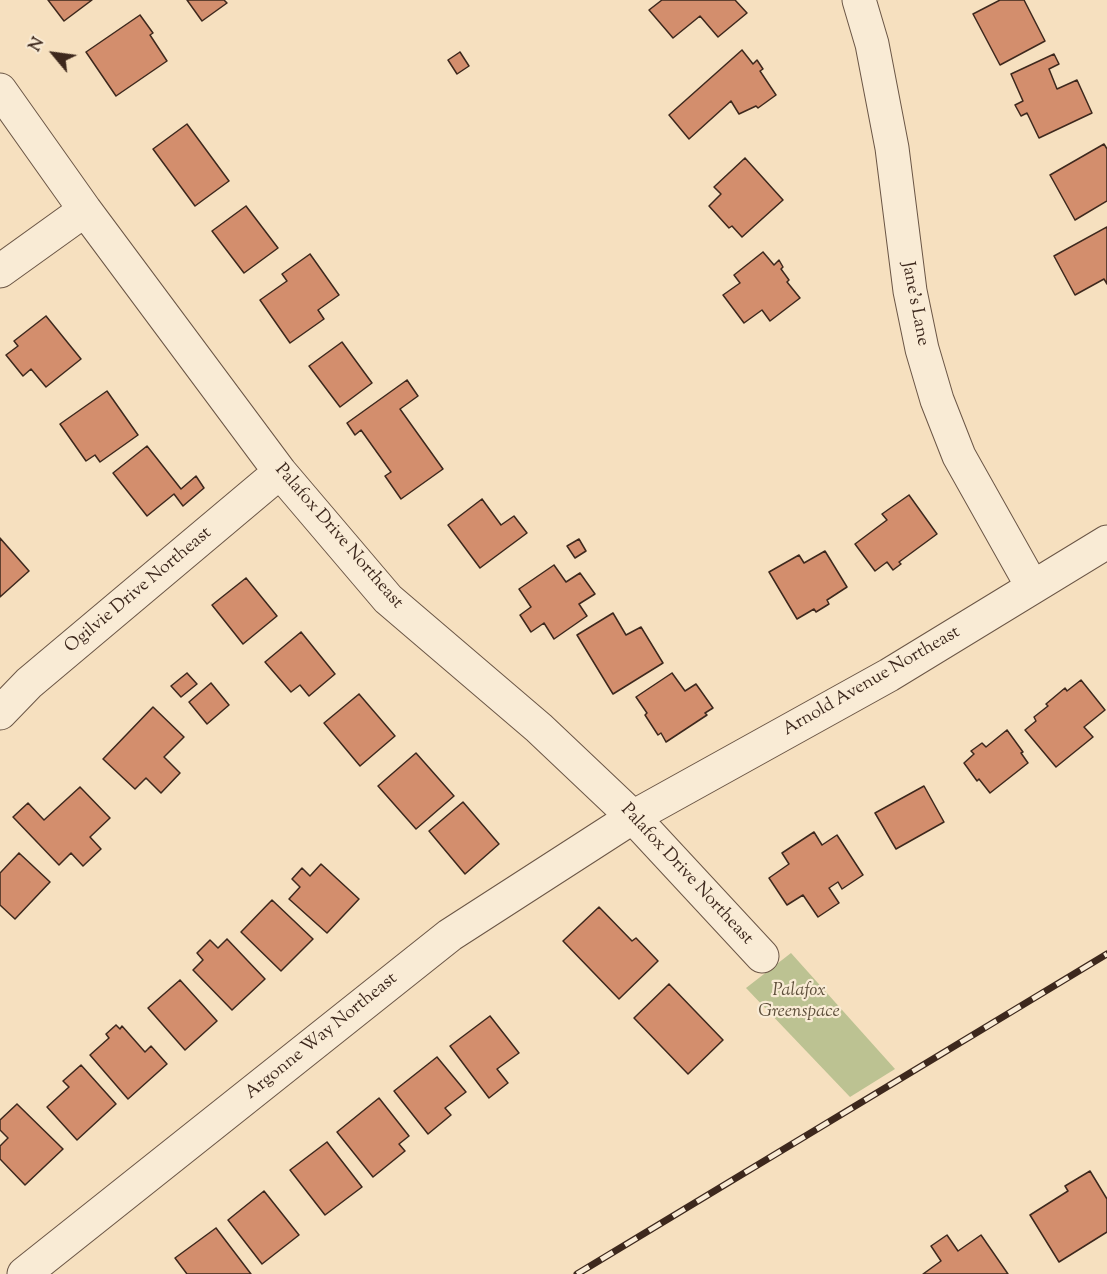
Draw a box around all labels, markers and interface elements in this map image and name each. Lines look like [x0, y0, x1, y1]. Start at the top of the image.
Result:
north arrow [24, 24, 84, 84]
text: N [25, 34, 51, 56]
street label: Jane's Lane [895, 260, 933, 348]
street label: Palafox Drive Northeast [269, 460, 407, 614]
street label: Ogilvie Drive Northeast [61, 523, 217, 659]
street label: Arnold Avenue Northeast [779, 622, 965, 742]
street label: Palafox Drive Northeast [615, 800, 757, 950]
street label: Argonne Way Northeast [241, 969, 403, 1105]
park label: Palafox Greenspace [758, 981, 840, 1024]

